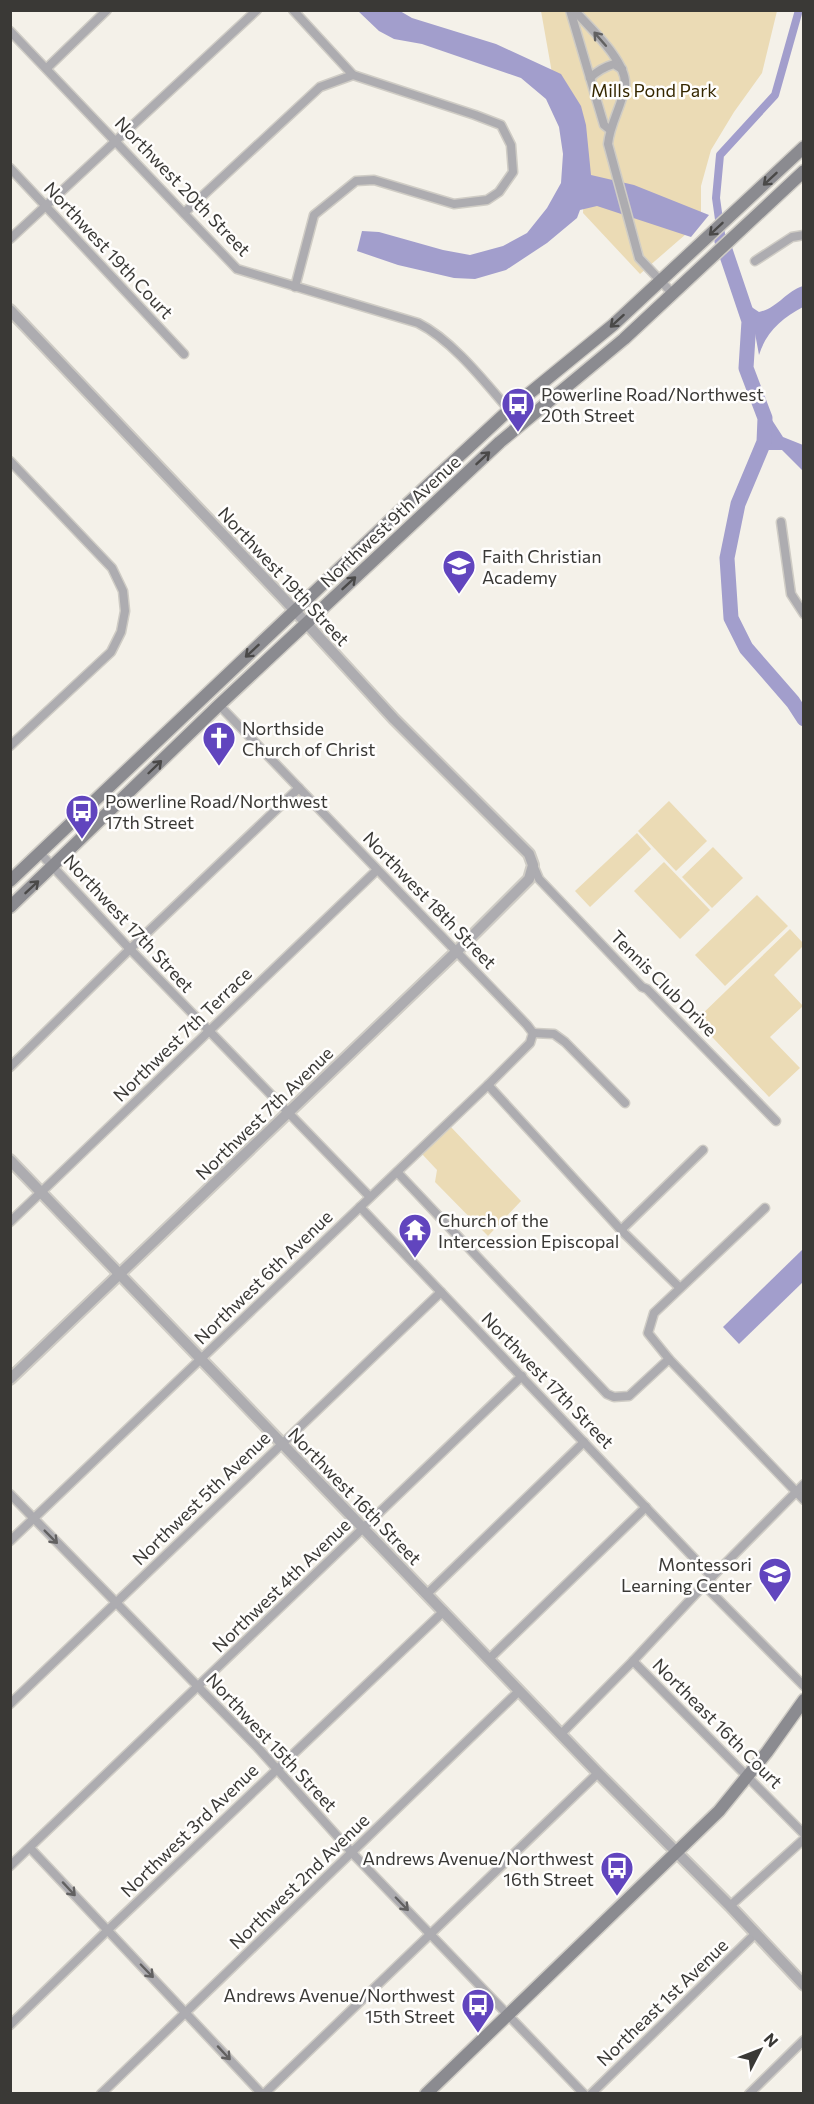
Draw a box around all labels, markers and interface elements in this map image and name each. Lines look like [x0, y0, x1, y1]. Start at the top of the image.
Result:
one-way arrow [593, 32, 607, 47]
park label: Mills Pond Park [591, 79, 717, 101]
street label: Northwest 20th Street [111, 112, 255, 260]
one-way arrow [763, 171, 778, 185]
street label: Northwest 19th Court [40, 177, 178, 323]
one-way arrow [708, 222, 723, 237]
one-way arrow [610, 314, 625, 328]
place label: Powerline Road/Northwest 20th Street [541, 383, 764, 426]
bus stop icon: Powerline Road/Northwest 20th Street [500, 386, 536, 433]
street label: Northwest 9th Avenue [315, 450, 465, 592]
one-way arrow [475, 452, 490, 466]
street label: Northwest 19th Street [214, 502, 354, 650]
place label: Faith Christian Academy [482, 545, 601, 588]
school or university icon: Faith Christian Academy [441, 548, 477, 595]
one-way arrow [342, 576, 357, 591]
one-way arrow [245, 643, 260, 657]
place label: Northside Church of Christ [242, 717, 375, 760]
church icon: Northside Church of Christ [201, 720, 237, 767]
one-way arrow [148, 760, 163, 775]
place label: Powerline Road/Northwest 17th Street [105, 790, 328, 833]
bus stop icon: Powerline Road/Northwest 17th Street [64, 793, 100, 840]
street label: Northwest 18th Street [359, 827, 501, 973]
street label: Northwest 17th Street [59, 849, 199, 997]
one-way arrow [24, 879, 39, 894]
street label: Tennis Club Drive [606, 925, 722, 1041]
street label: Northwest 7th Terrace [108, 962, 256, 1106]
street label: Northwest 7th Avenue [191, 1042, 337, 1184]
street label: Northwest 6th Avenue [189, 1205, 337, 1349]
place label: Church of the Intercession Episcopal [438, 1209, 619, 1252]
temple icon: Church of the Intercession Episcopal [397, 1212, 433, 1259]
street label: Northwest 17th Street [477, 1307, 619, 1453]
street label: Northwest 16th Street [284, 1423, 426, 1569]
street label: Northwest 5th Avenue [128, 1427, 274, 1569]
street label: Northwest 4th Avenue [207, 1513, 355, 1657]
one-way arrow [44, 1529, 58, 1544]
place label: Montessori Learning Center [621, 1553, 752, 1596]
school or university icon: Montessori Learning Center [757, 1556, 793, 1603]
street label: Northeast 16th Court [649, 1654, 787, 1792]
street label: Northwest 15th Street [202, 1668, 342, 1816]
street label: Northwest 3rd Avenue [116, 1759, 262, 1901]
street label: Northwest 2nd Avenue [225, 1809, 373, 1953]
place label: Andrews Avenue/Northwest 16th Street [363, 1847, 594, 1890]
bus stop icon: Andrews Avenue/Northwest 16th Street [599, 1850, 635, 1897]
one-way arrow [61, 1881, 75, 1896]
one-way arrow [395, 1896, 410, 1911]
street label: Northeast 1st Avenue [592, 1934, 732, 2070]
one-way arrow [139, 1964, 154, 1979]
place label: Andrews Avenue/Northwest 15th Street [224, 1984, 455, 2027]
bus stop icon: Andrews Avenue/Northwest 15th Street [460, 1987, 496, 2034]
north arrow [730, 2020, 790, 2080]
text: N [760, 2029, 783, 2050]
one-way arrow [217, 2045, 231, 2060]

